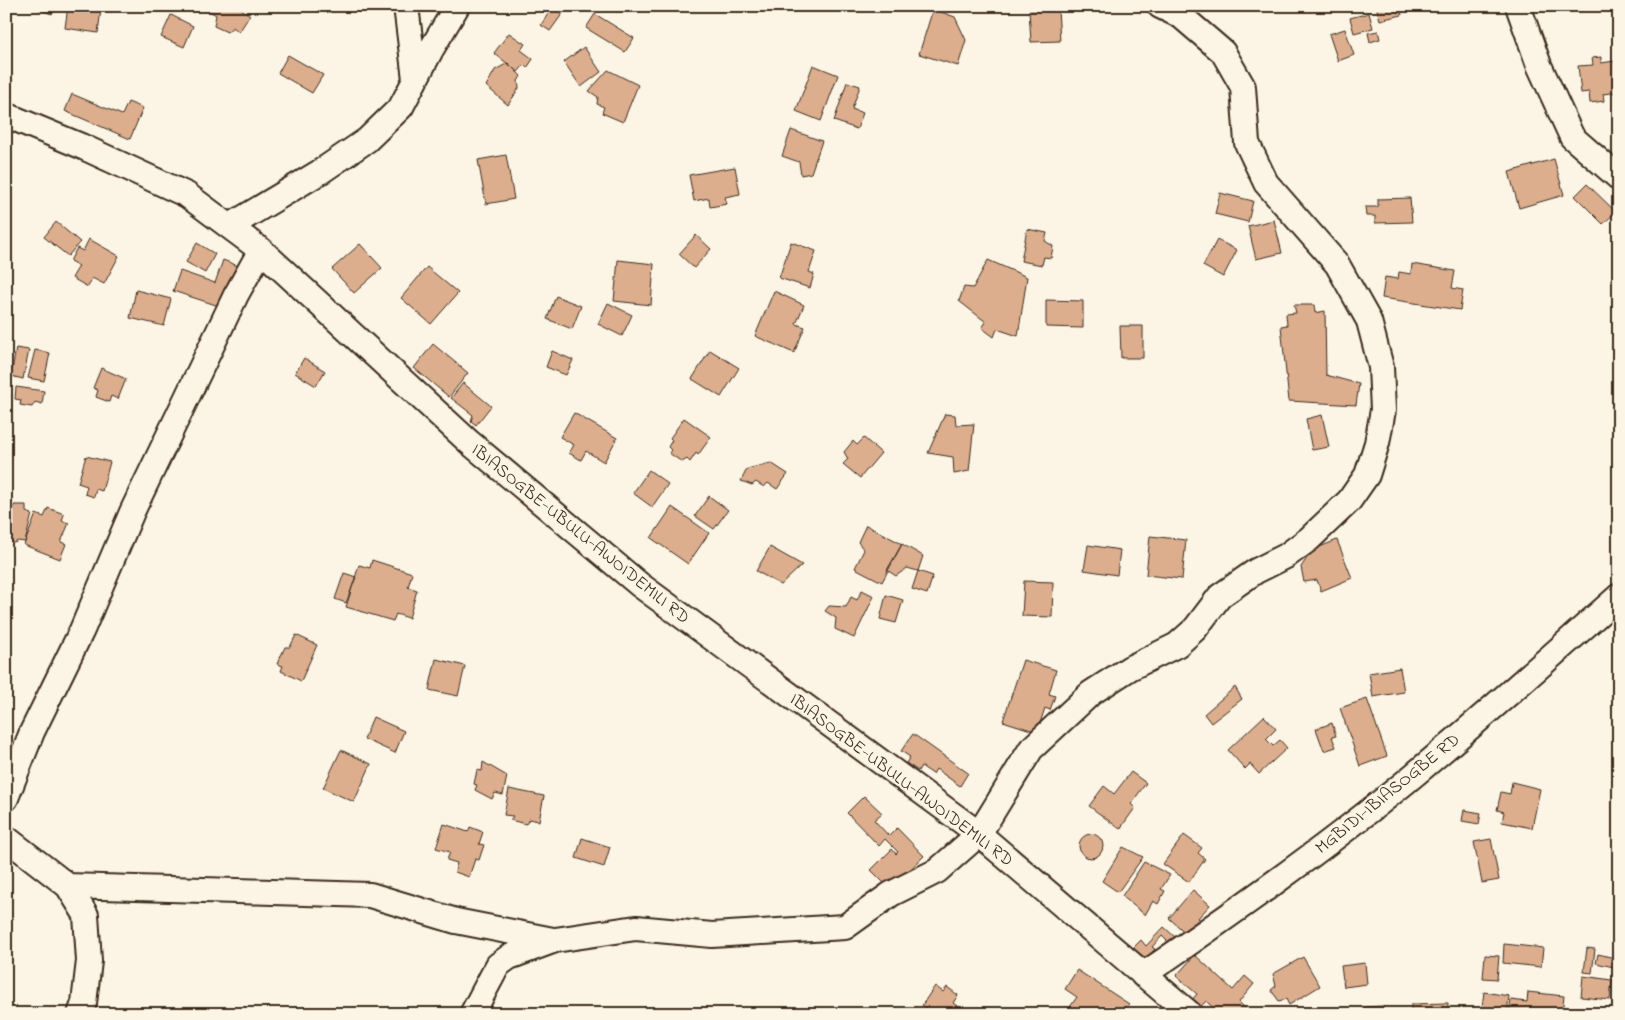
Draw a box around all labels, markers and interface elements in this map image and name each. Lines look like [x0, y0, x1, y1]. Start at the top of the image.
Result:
street label: IBIASOGBE-UBULU-AWOIDEMILI RD [465, 438, 695, 631]
street label: IBIASOGBE-UBULU-AWOIDEMILI RD [783, 688, 1018, 874]
street label: MGBIDI-IBIASOGBE RD [1310, 728, 1466, 861]

